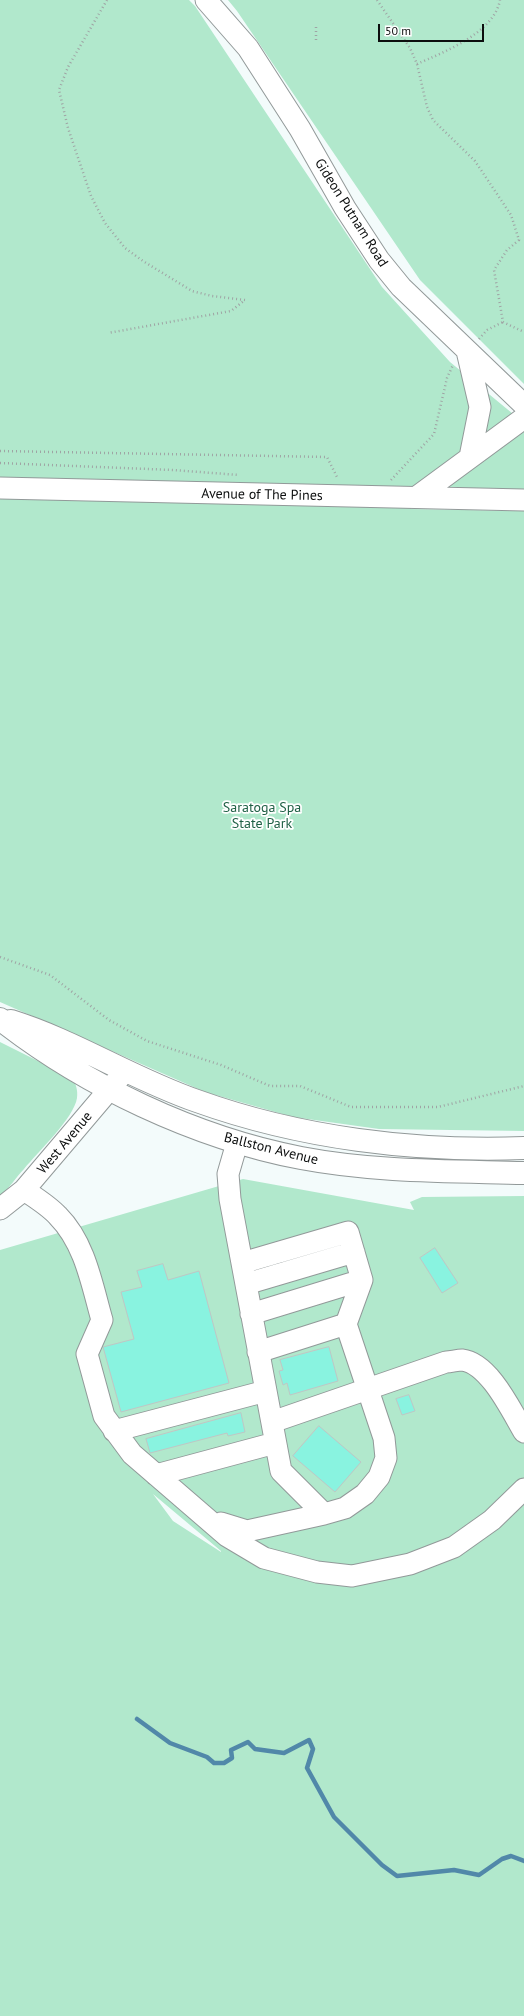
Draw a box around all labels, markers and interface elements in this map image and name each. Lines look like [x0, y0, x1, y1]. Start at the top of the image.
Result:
scale bar [380, 16, 486, 42]
text: 50 m [385, 23, 411, 38]
street label: Gideon Putnam Road [311, 156, 391, 270]
street label: Avenue of The Pines [201, 486, 323, 504]
park label: Saratoga Spa State Park [223, 800, 301, 832]
street label: West Avenue [34, 1108, 96, 1178]
street label: Ballston Avenue [222, 1129, 320, 1169]

